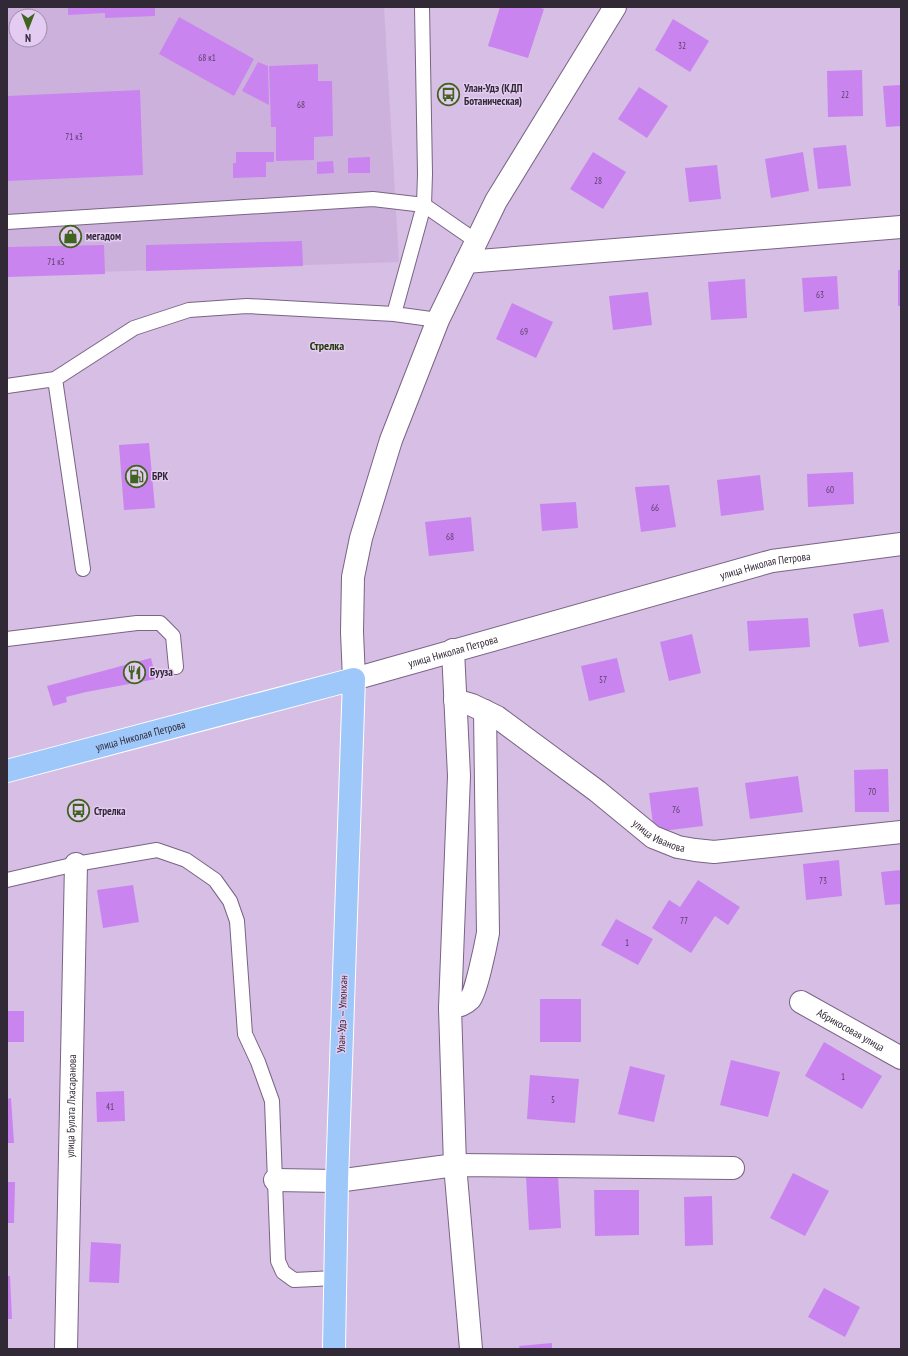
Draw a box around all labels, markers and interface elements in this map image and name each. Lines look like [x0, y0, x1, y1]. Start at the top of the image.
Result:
north arrow [8, 8, 48, 48]
text: N [25, 31, 31, 45]
house number: 32 [678, 40, 686, 51]
house number: 68 к1 [198, 52, 216, 63]
bus stop icon: Улан-Удэ (КДП Ботаническая) [435, 81, 461, 107]
place label: Улан-Удэ (КДП Ботаническая) [463, 81, 523, 108]
house number: 22 [841, 89, 849, 100]
house number: 68 [297, 99, 305, 110]
house number: 71 к3 [65, 131, 83, 142]
house number: 28 [594, 175, 602, 186]
shop icon: мегадом [57, 223, 83, 249]
place label: мегадом [86, 229, 121, 243]
house number: 71 к5 [47, 256, 65, 267]
house number: 63 [816, 289, 824, 300]
house number: 69 [520, 326, 528, 337]
district label: Стрелка [310, 338, 344, 353]
fuel station icon: БРК [124, 463, 150, 489]
place label: БРК [152, 469, 168, 483]
house number: 60 [826, 484, 834, 495]
house number: 66 [651, 502, 659, 513]
house number: 68 [446, 531, 454, 542]
street label: улица Николая Петрова [718, 549, 811, 582]
street label: улица Николая Петрова [407, 632, 499, 670]
restaurant icon: Бууза [121, 659, 147, 685]
place label: Бууза [150, 665, 173, 679]
house number: 57 [599, 674, 607, 685]
street label: улица Николая Петрова [94, 717, 187, 754]
house number: 70 [868, 786, 876, 797]
bus stop icon: Стрелка [66, 798, 92, 824]
place label: Стрелка [94, 804, 126, 818]
house number: 76 [672, 804, 680, 815]
street label: улица Иванова [630, 816, 686, 855]
house number: 73 [819, 875, 827, 886]
house number: 77 [680, 915, 688, 926]
house number: 1 [625, 937, 629, 948]
street label: Улан-Удэ — Улюнхан [334, 975, 350, 1053]
street label: Абрикосовая улица [815, 1005, 887, 1054]
street label: улица Булата Лхасаранова [63, 1054, 79, 1158]
house number: 1 [841, 1071, 845, 1082]
house number: 5 [551, 1094, 555, 1105]
house number: 41 [106, 1101, 114, 1112]

